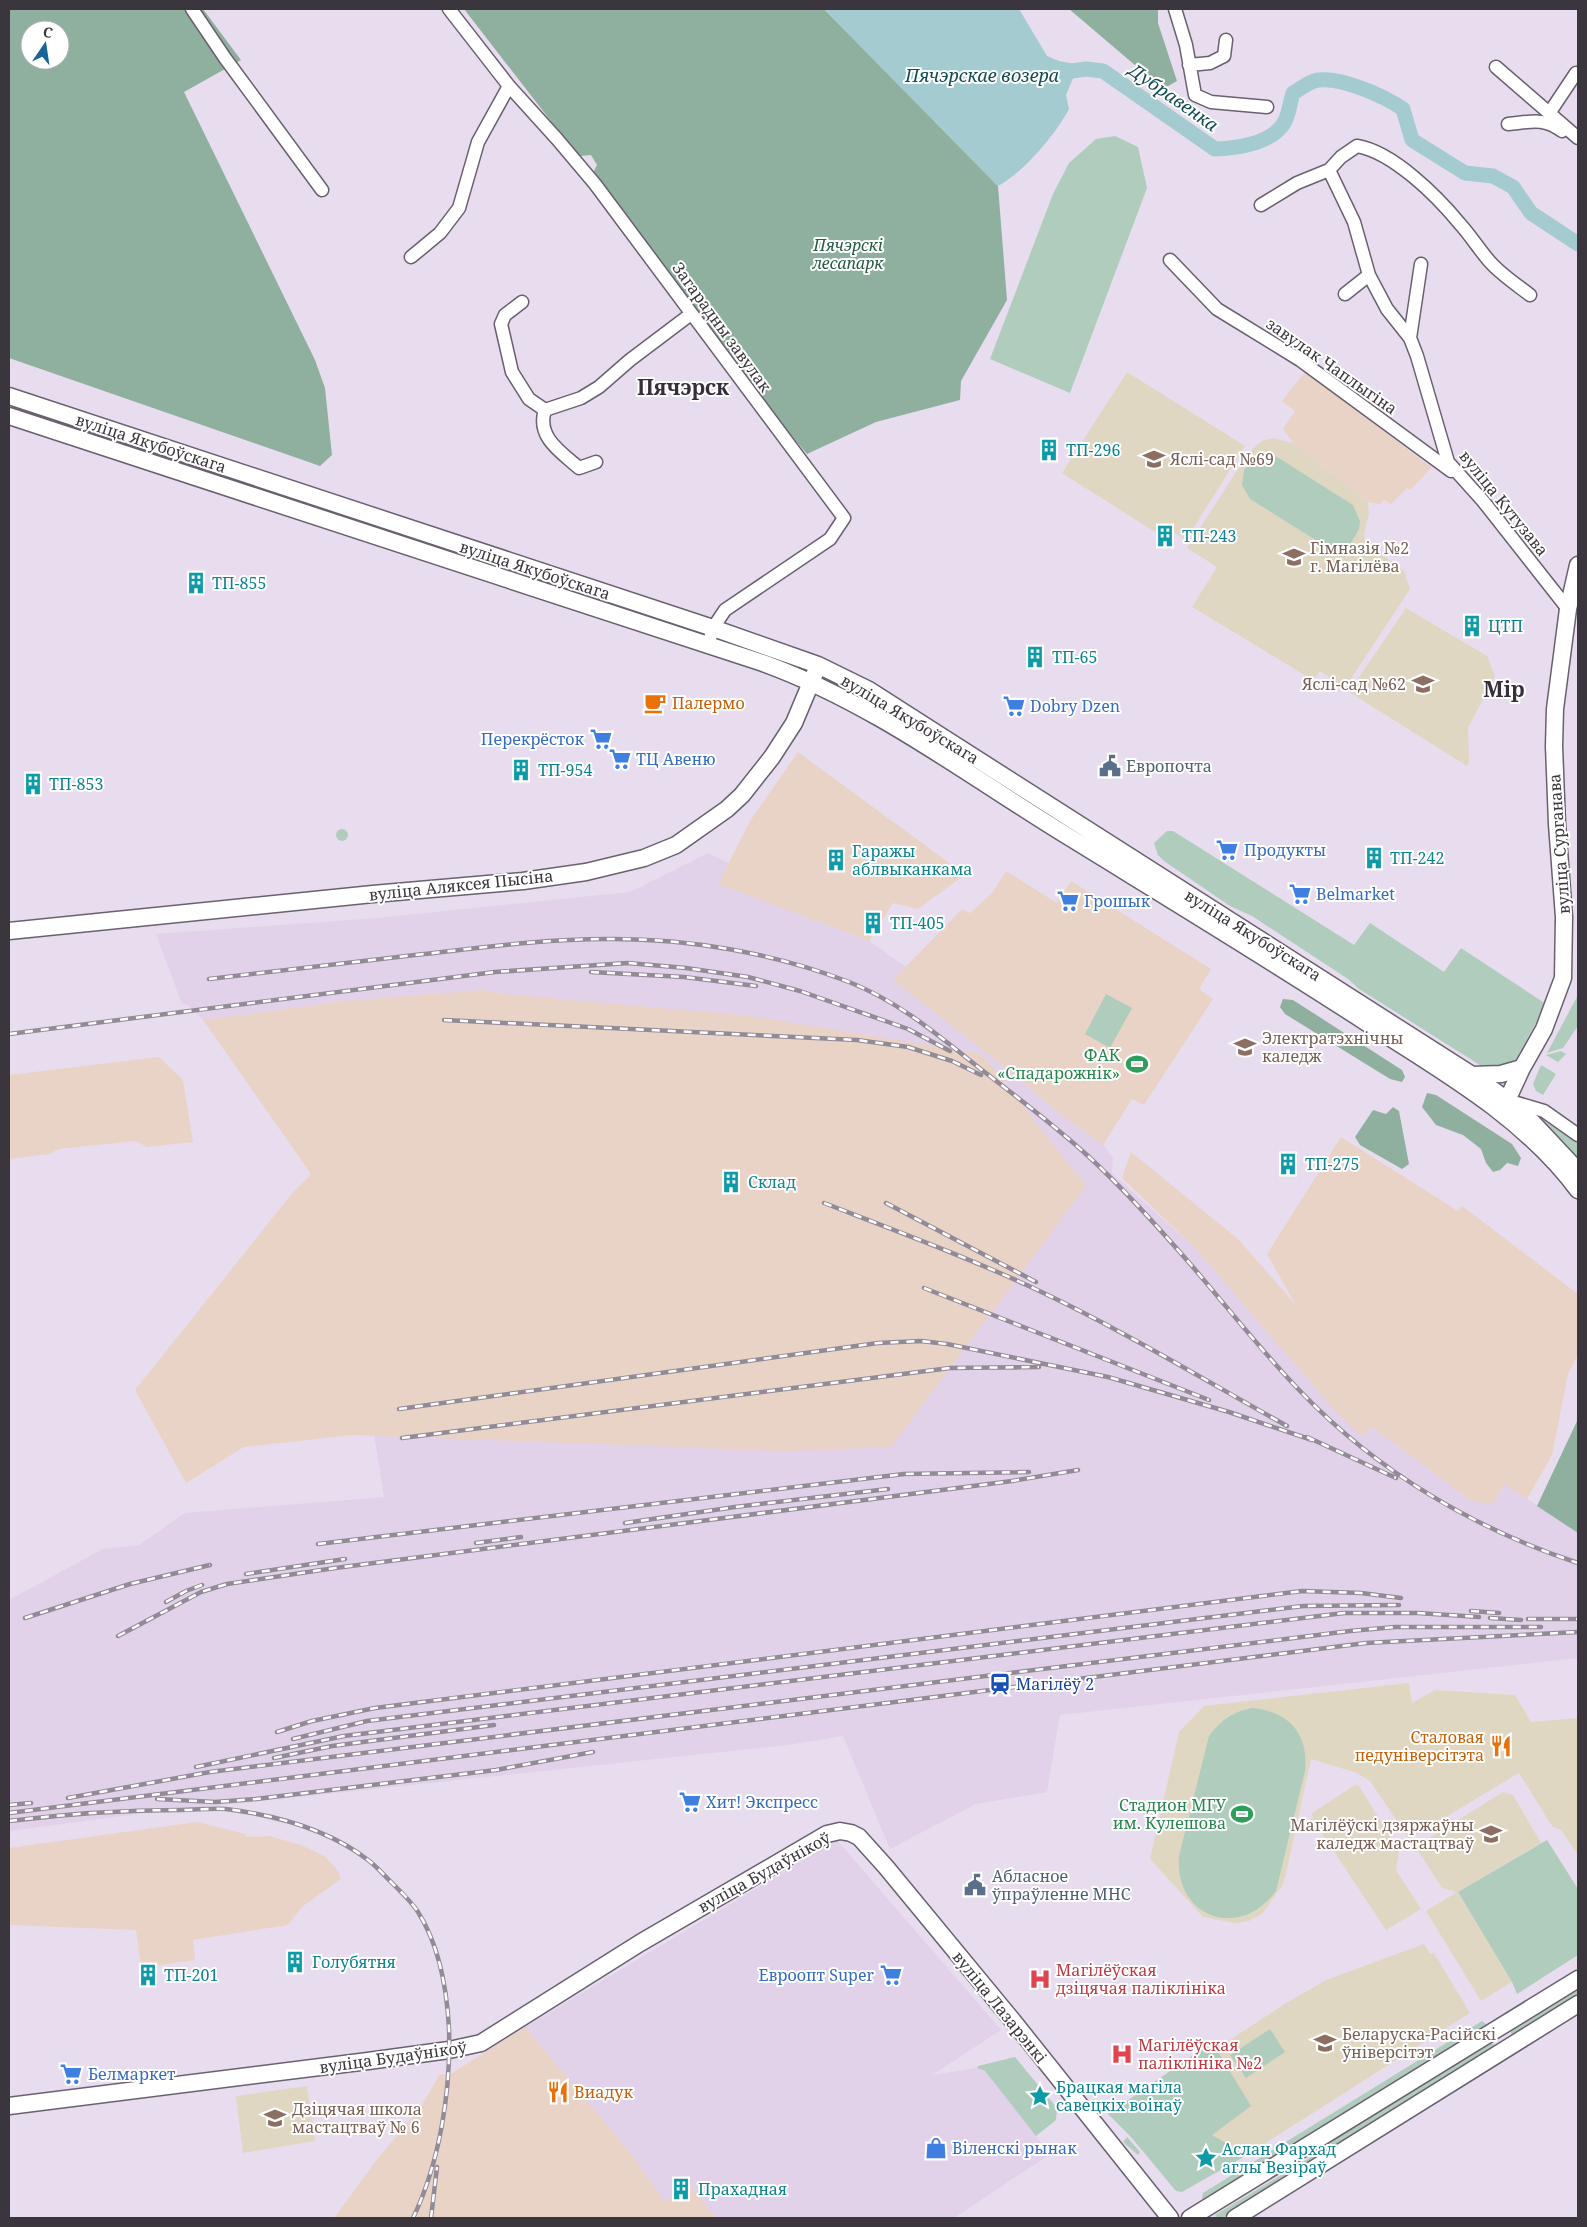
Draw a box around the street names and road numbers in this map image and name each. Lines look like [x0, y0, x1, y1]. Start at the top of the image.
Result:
street label: Загарадны завулак [667, 258, 777, 397]
street label: завулак Чаплыгіна [1262, 313, 1402, 419]
street label: вуліца Якубоўскага [73, 408, 229, 478]
street label: вуліца Кутузава [1455, 446, 1553, 560]
street label: вуліца Якубоўскага [457, 535, 613, 605]
street label: вуліца Якубоўскага [837, 669, 983, 769]
street label: вуліца Сурганава [1543, 773, 1575, 915]
street label: вуліца Аляксея Пысіна [368, 864, 554, 906]
street label: вуліца Якубоўскага [1181, 884, 1325, 986]
street label: вуліца Будаўнікоў [694, 1826, 835, 1918]
street label: вуліца Лазарэнкі [948, 1946, 1052, 2068]
street label: вуліца Будаўнікоў [318, 2036, 469, 2078]

